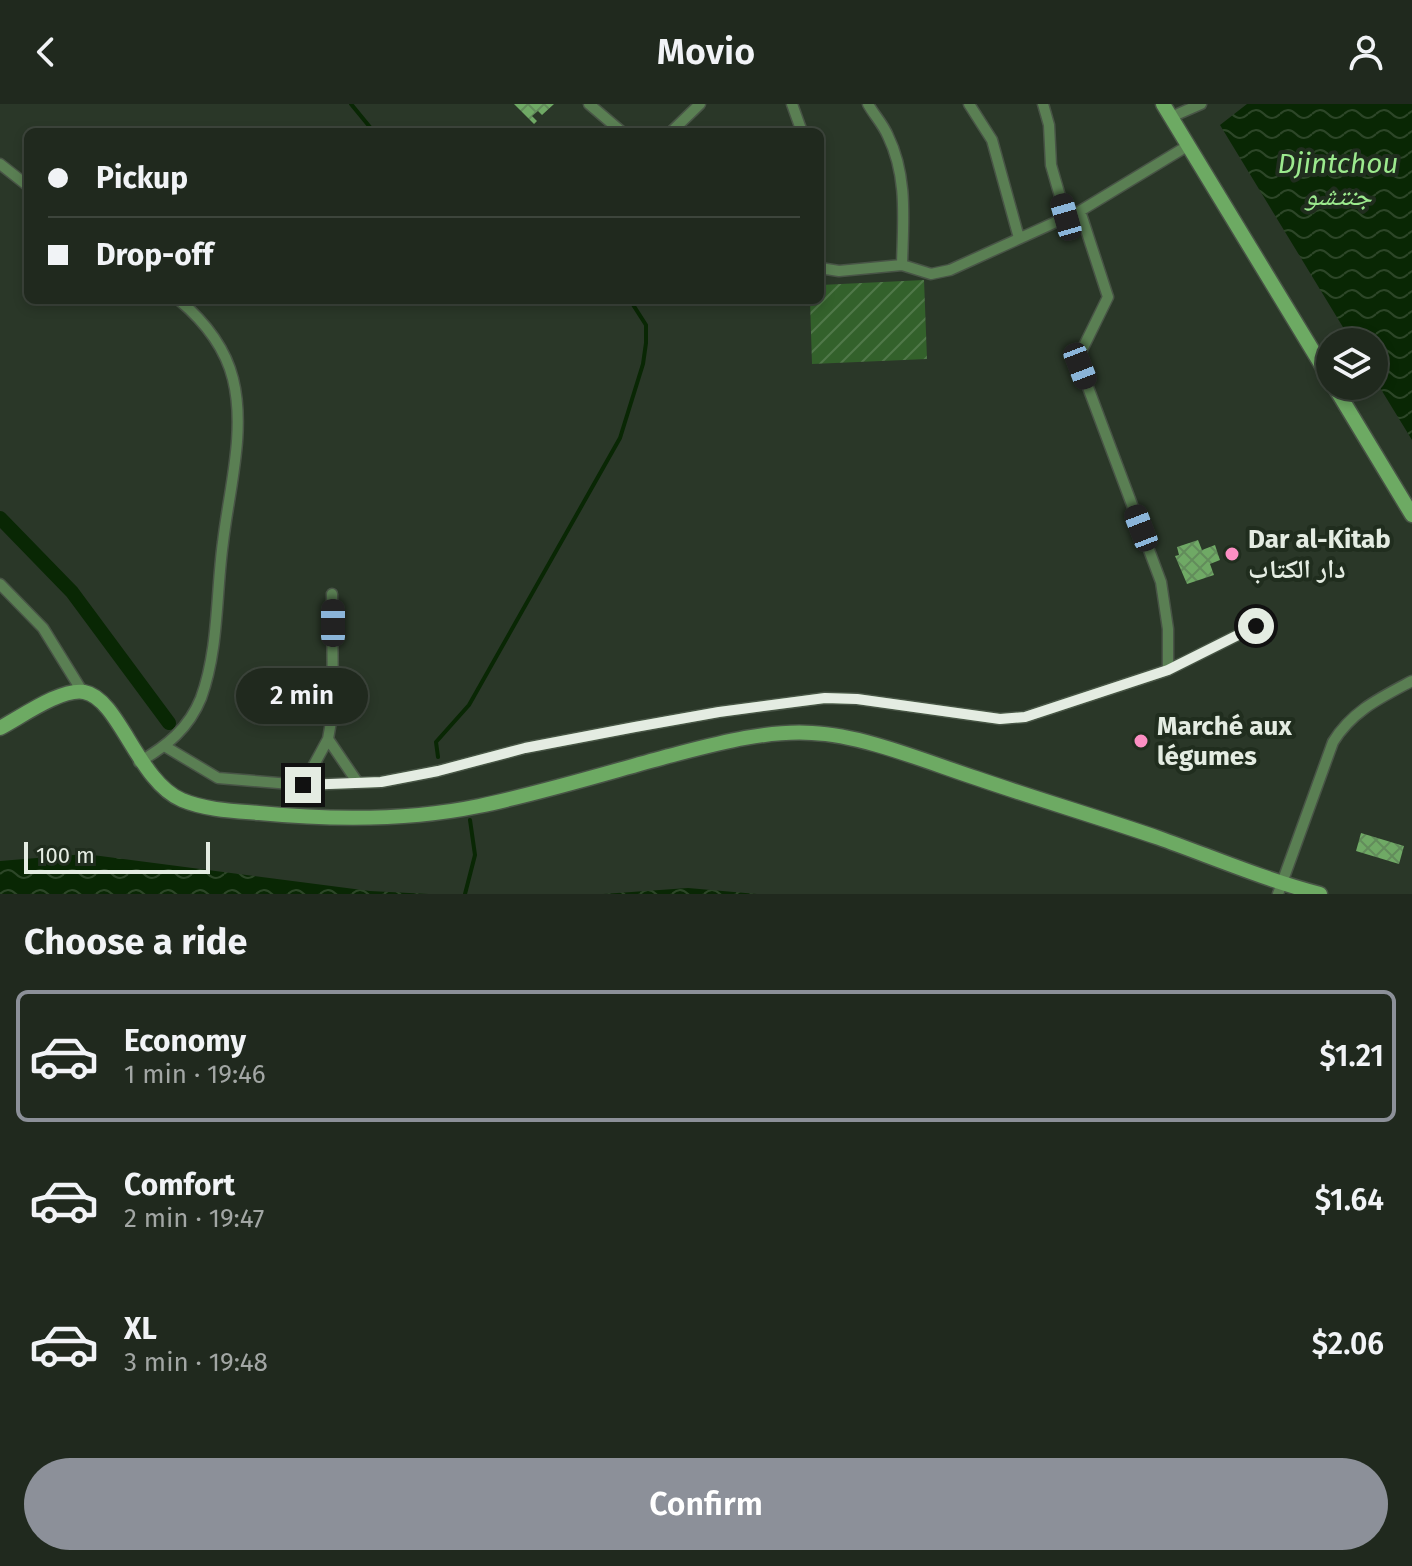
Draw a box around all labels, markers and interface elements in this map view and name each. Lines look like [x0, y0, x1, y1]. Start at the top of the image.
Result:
icon: back [24, 30, 68, 74]
text: Movio [657, 30, 755, 74]
icon: person [1344, 30, 1388, 74]
water label: Djintchou جنتشو [1278, 147, 1398, 212]
text: Pickup [96, 160, 188, 196]
car [1048, 191, 1084, 243]
text: Drop-off [96, 237, 213, 273]
map controls [1316, 328, 1388, 400]
button: layers [1316, 328, 1388, 400]
car [1060, 339, 1100, 393]
car [1121, 501, 1161, 555]
place label: Dar al-Kitab دار الكتاب [1248, 524, 1391, 585]
marker: Dar al-Kitab دار الكتاب [1223, 545, 1241, 563]
car [321, 599, 345, 647]
route start [1238, 608, 1274, 644]
callout: 2 min [237, 669, 369, 725]
text: 2 min [270, 680, 334, 711]
place label: Marché aux légumes [1157, 711, 1292, 772]
marker: Marché aux légumes [1132, 732, 1150, 750]
route end [285, 767, 321, 803]
scale bar [24, 838, 210, 874]
text: 100 m [36, 842, 95, 869]
text: Choose a ride [24, 920, 247, 964]
icon: car [28, 1020, 100, 1092]
text: Economy [124, 1023, 246, 1059]
text: $1.21 [1319, 1038, 1384, 1074]
text: 1 min · 19:46 [124, 1059, 266, 1090]
icon: car [28, 1164, 100, 1236]
text: Comfort [124, 1167, 235, 1203]
text: $1.64 [1315, 1182, 1384, 1218]
text: 2 min · 19:47 [124, 1203, 264, 1234]
icon: car [28, 1308, 100, 1380]
text: XL [124, 1311, 157, 1347]
text: $2.06 [1312, 1326, 1384, 1362]
text: 3 min · 19:48 [124, 1347, 268, 1378]
button: Confirm [24, 1458, 1388, 1550]

